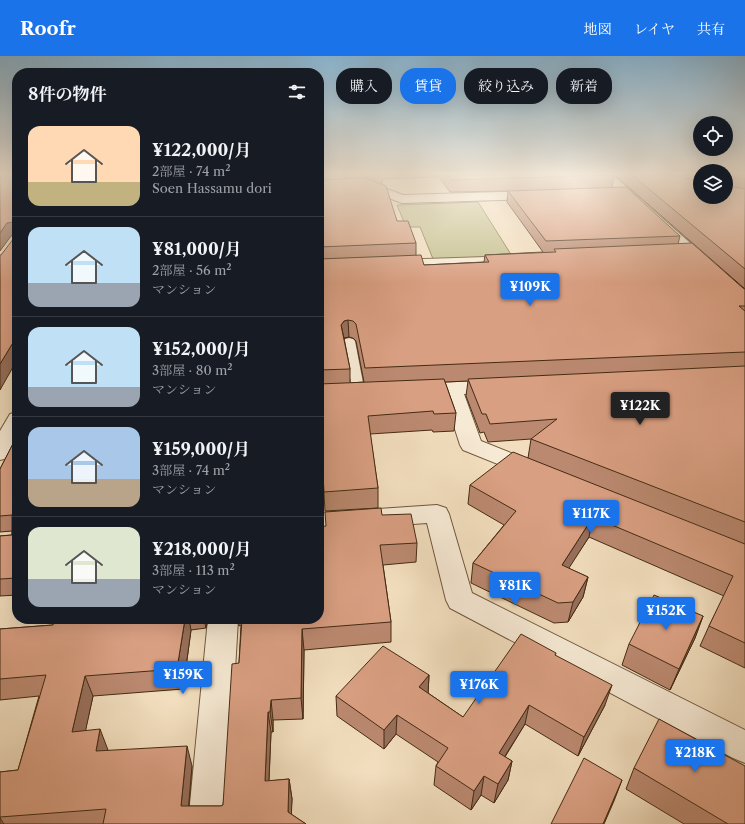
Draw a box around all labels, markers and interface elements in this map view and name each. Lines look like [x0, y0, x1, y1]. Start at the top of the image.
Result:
text: Roofr [20, 17, 76, 40]
text: 地図 [584, 20, 612, 38]
text: レイヤ [634, 20, 675, 38]
text: 共有 [697, 20, 725, 38]
chip: 購入 [336, 68, 392, 104]
chip: 賃貸 [400, 68, 456, 104]
chip: 絞り込み [464, 68, 548, 104]
chip: 新着 [556, 68, 612, 104]
icon: filters [286, 81, 308, 103]
text: 8件の物件 [28, 84, 106, 104]
map controls [693, 116, 733, 204]
button: locate [693, 116, 733, 156]
text: ¥122,000/月 [152, 140, 251, 160]
icon: home [60, 142, 108, 190]
text: 2部屋 · 74 m² [152, 163, 230, 179]
button: layers [693, 164, 733, 204]
text: Soen Hassamu dori [152, 180, 272, 196]
text: ¥81,000/月 [152, 239, 242, 259]
icon: home [60, 243, 108, 291]
text: 2部屋 · 56 m² [152, 262, 232, 278]
pin: ¥109K [502, 273, 558, 307]
text: ¥109K [509, 278, 551, 294]
text: マンション [152, 281, 216, 297]
text: ¥152,000/月 [152, 339, 251, 359]
icon: home [60, 343, 108, 391]
text: 3部屋 · 80 m² [152, 362, 233, 378]
text: マンション [152, 381, 216, 397]
pin: ¥122K [612, 392, 668, 426]
text: ¥122K [620, 397, 660, 413]
text: ¥159,000/月 [152, 439, 250, 459]
icon: home [60, 443, 108, 491]
text: 3部屋 · 74 m² [152, 462, 230, 478]
text: マンション [152, 481, 216, 497]
pin: ¥117K [563, 500, 619, 534]
text: ¥117K [572, 505, 610, 521]
text: ¥218,000/月 [152, 539, 252, 559]
icon: home [60, 543, 108, 591]
text: 3部屋 · 113 m² [152, 562, 235, 578]
pin: ¥81K [491, 572, 539, 606]
text: ¥81K [498, 577, 532, 593]
text: マンション [152, 581, 216, 597]
pin: ¥152K [638, 597, 694, 631]
text: ¥152K [646, 602, 686, 618]
pin: ¥159K [155, 661, 211, 695]
text: ¥159K [163, 666, 203, 682]
pin: ¥176K [451, 671, 507, 705]
text: ¥176K [459, 676, 499, 692]
pin: ¥218K [667, 739, 723, 773]
text: ¥218K [675, 744, 715, 760]

